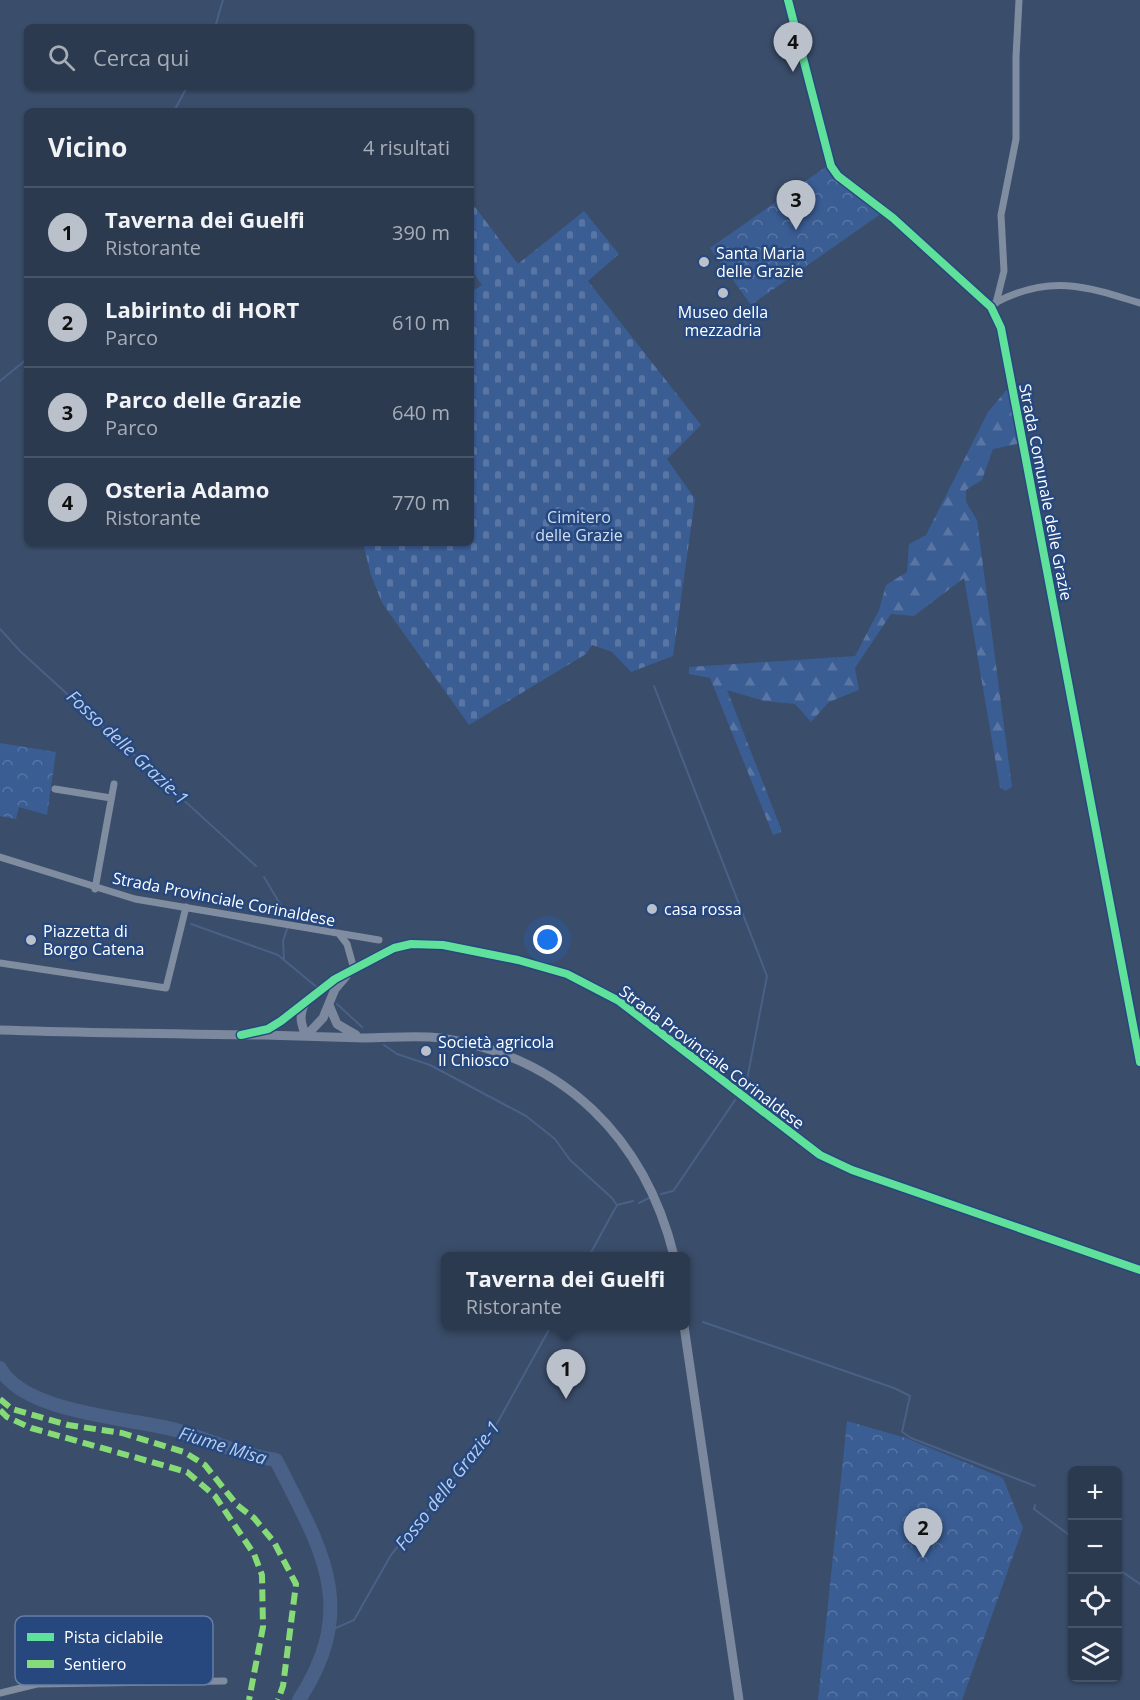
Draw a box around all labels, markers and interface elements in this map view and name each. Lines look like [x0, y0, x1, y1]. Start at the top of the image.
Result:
pin: 4 [774, 22, 812, 72]
search box [24, 24, 474, 90]
icon: search [45, 41, 78, 74]
text: Cerca qui [93, 42, 189, 72]
text: Vicino [48, 129, 127, 165]
text: 4 risultati [363, 134, 450, 161]
pin: 3 [776, 180, 816, 230]
text: Taverna dei Guelfi [105, 204, 305, 234]
text: 1 [62, 219, 73, 246]
text: 390 m [392, 219, 450, 246]
text: Ristorante [105, 234, 201, 261]
place label: Santa Maria delle Grazie [716, 242, 805, 282]
marker: Santa Maria delle Grazie [697, 255, 711, 269]
marker: Museo della mezzadria [716, 286, 730, 300]
text: Labirinto di HORT [105, 294, 299, 324]
place label: Museo della mezzadria [678, 301, 768, 341]
text: 2 [62, 309, 73, 336]
text: 610 m [392, 309, 450, 336]
text: Parco [105, 324, 158, 351]
street label: Strada Comunale delle Grazie [1014, 382, 1078, 602]
text: Parco delle Grazie [105, 384, 301, 414]
text: 3 [62, 399, 73, 426]
text: 640 m [392, 399, 450, 426]
text: Parco [105, 414, 158, 441]
text: Osteria Adamo [105, 474, 269, 504]
text: 4 [62, 489, 73, 516]
text: 770 m [392, 489, 450, 516]
text: Ristorante [105, 504, 201, 531]
park label: Cimitero delle Grazie [535, 506, 623, 546]
water label: Fosso delle Grazie-1 [62, 684, 194, 810]
street label: Strada Provinciale Corinaldese [111, 867, 337, 931]
place label: casa rossa [664, 898, 742, 920]
marker: casa rossa [645, 902, 659, 916]
place label: Piazzetta di Borgo Catena [43, 920, 144, 960]
your location [533, 925, 562, 954]
marker: Piazzetta di Borgo Catena [24, 933, 38, 947]
street label: Strada Provinciale Corinaldese [615, 980, 809, 1134]
place label: Società agricola Il Chiosco [438, 1031, 554, 1071]
marker: Società agricola Il Chiosco [419, 1044, 433, 1058]
popup [441, 1252, 690, 1330]
text: Taverna dei Guelfi [466, 1263, 665, 1293]
text: Ristorante [466, 1293, 562, 1320]
pin: 1 [546, 1350, 586, 1399]
water label: Fosso delle Grazie-1 [389, 1415, 505, 1555]
water label: Fiume Misa [176, 1420, 270, 1470]
map controls [1068, 1466, 1122, 1682]
button: + [1068, 1466, 1122, 1520]
pin: 2 [904, 1508, 942, 1558]
button: − [1068, 1520, 1122, 1574]
button: locate [1068, 1574, 1122, 1628]
legend [15, 1616, 213, 1685]
text: Pista ciclabile [64, 1626, 163, 1648]
button: layers [1068, 1628, 1122, 1682]
text: Sentiero [64, 1653, 126, 1675]

